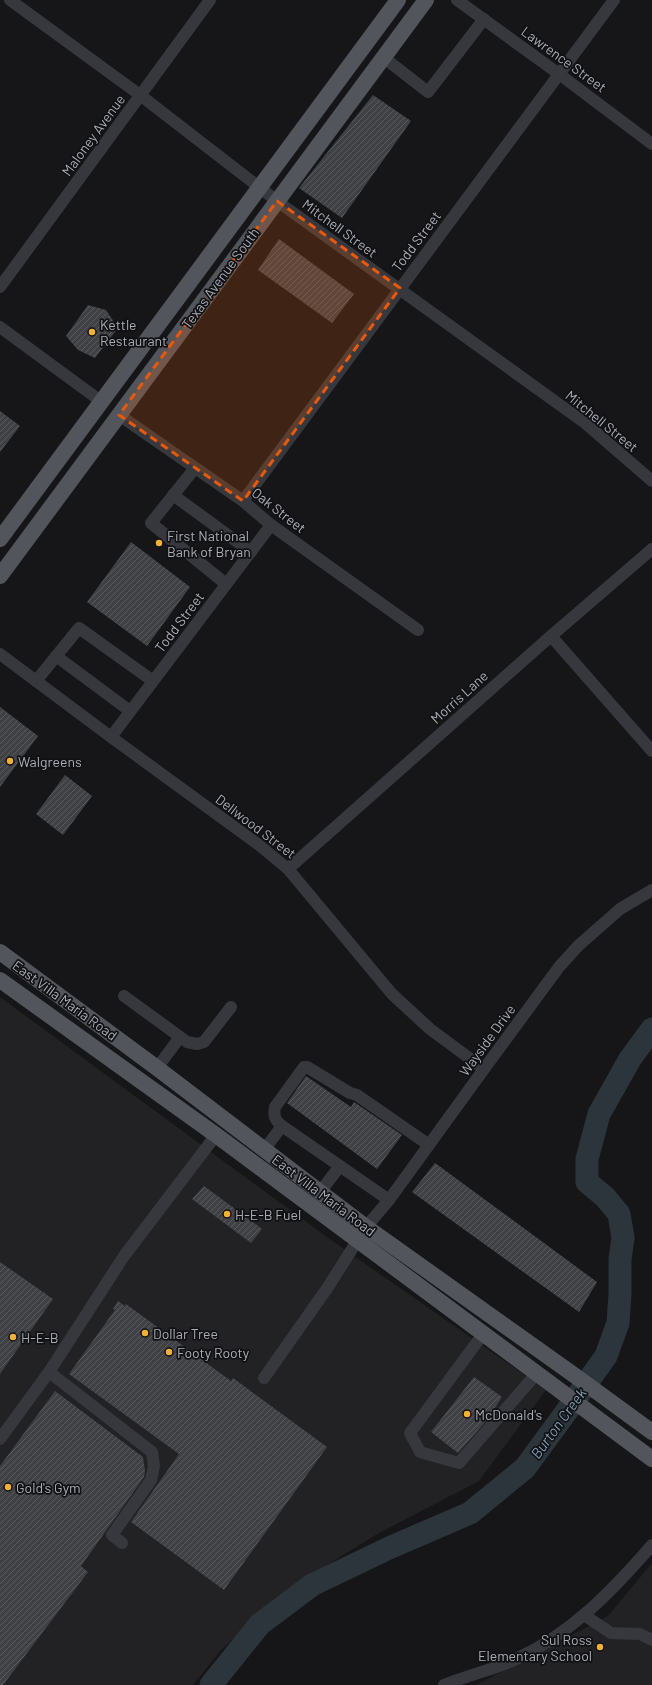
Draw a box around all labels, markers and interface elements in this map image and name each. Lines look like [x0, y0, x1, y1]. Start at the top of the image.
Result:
street label: Lawrence Street [518, 23, 610, 95]
street label: Maloney Avenue [58, 91, 128, 179]
street label: Mitchell Street [299, 195, 381, 261]
street label: Todd Street [388, 208, 444, 274]
street label: Texas Avenue South [178, 224, 262, 332]
place label: Kettle Restaurant [100, 316, 167, 349]
marker: Kettle Restaurant [87, 327, 97, 337]
street label: Mitchell Street [562, 387, 642, 455]
street label: Oak Street [249, 484, 309, 536]
place label: First National Bank of Bryan [167, 527, 251, 560]
marker: First National Bank of Bryan [154, 538, 164, 548]
street label: Todd Street [151, 589, 207, 655]
street label: Morris Lane [427, 667, 491, 727]
place label: Walgreens [18, 753, 82, 770]
marker: Walgreens [5, 756, 15, 766]
street label: Dellwood Street [212, 790, 300, 862]
street label: East Villa Maria Road [9, 956, 121, 1044]
street label: Wayside Drive [455, 1001, 519, 1079]
street label: East Villa Maria Road [269, 1151, 379, 1239]
place label: H-E-B Fuel [235, 1206, 301, 1223]
marker: H-E-B Fuel [222, 1209, 232, 1219]
place label: Dollar Tree [153, 1325, 218, 1342]
marker: Dollar Tree [140, 1328, 150, 1338]
place label: H-E-B [21, 1329, 58, 1346]
marker: H-E-B [8, 1332, 18, 1342]
place label: Footy Rooty [177, 1344, 250, 1361]
marker: Footy Rooty [164, 1347, 174, 1357]
water label: Burton Creek [526, 1384, 590, 1462]
place label: McDonald's [475, 1406, 543, 1423]
marker: McDonald's [462, 1409, 472, 1419]
place label: Gold's Gym [16, 1479, 81, 1496]
marker: Gold's Gym [3, 1482, 13, 1492]
place label: Sul Ross Elementary School [478, 1631, 592, 1664]
marker: Sul Ross Elementary School [595, 1642, 605, 1652]

